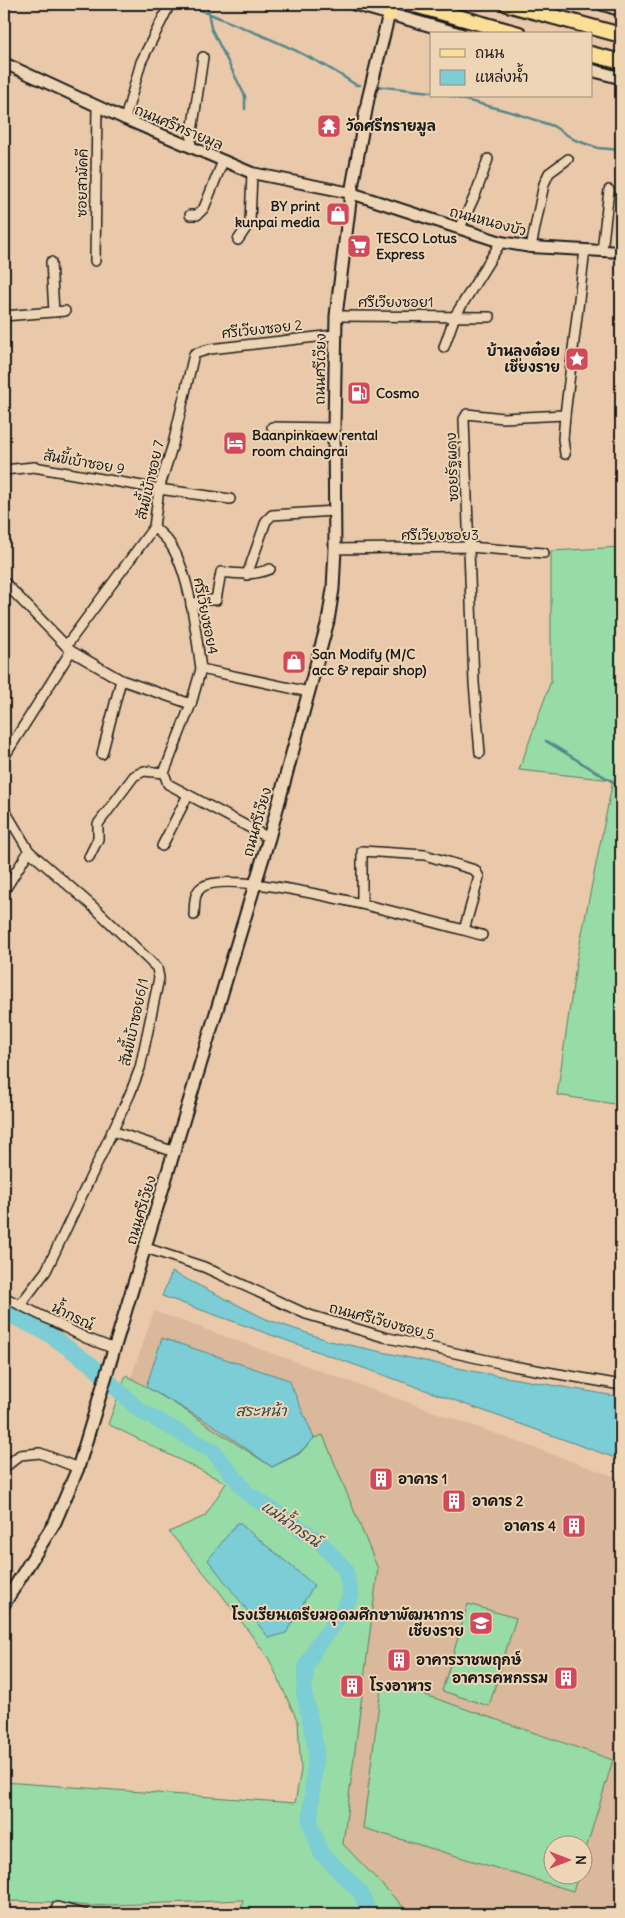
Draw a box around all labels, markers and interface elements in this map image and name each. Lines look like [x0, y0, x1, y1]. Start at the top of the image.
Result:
legend [430, 32, 592, 98]
text: ถนน [475, 43, 504, 62]
text: แหล่งน้ำ [475, 63, 529, 86]
street label: ถนนศรีทรายมูล [132, 100, 226, 155]
temple icon: วัดศรีทรายมูล [316, 113, 342, 139]
place label: วัดศรีทรายมูล [346, 116, 436, 137]
street label: ซอยสามัคคี [72, 148, 92, 217]
place label: BY print kunpai media [235, 197, 320, 231]
shop icon: BY print kunpai media [325, 201, 351, 227]
street label: ถนนหนองบัว [448, 202, 528, 240]
place label: TESCO Lotus Express [376, 229, 457, 263]
supermarket icon: TESCO Lotus Express [346, 233, 372, 259]
street label: ศรีเวียงซอย1 [358, 293, 434, 311]
street label: ศรีเวียงซอย 2 [221, 316, 303, 342]
street label: ถนนศรีเวียง [310, 333, 330, 405]
place label: บ้านลุงต๋อย เชียงราย [487, 341, 560, 376]
place icon: บ้านลุงต๋อย เชียงราย [564, 346, 590, 372]
fuel station icon: Cosmo [346, 380, 372, 406]
place label: Cosmo [376, 384, 420, 402]
place label: Baanpinkaew rental room chaingrai [252, 426, 378, 460]
hotel icon: Baanpinkaew rental room chaingrai [222, 430, 248, 456]
street label: ซอยรัฐผดุง [442, 432, 463, 502]
street label: สันขี้เบ้าซอย 7 [129, 438, 168, 522]
street label: สันขี้เบ้าซอย 9 [42, 443, 127, 478]
street label: ศรีเวียงซอย3 [401, 526, 479, 544]
street label: ศรีเวียงซอย4 [190, 576, 222, 656]
place label: San Modify (M/C acc & repair shop) [312, 645, 426, 679]
shop icon: San Modify (M/C acc & repair shop) [281, 649, 307, 675]
street label: ถนนศรีเวียง [239, 785, 275, 859]
street label: สันขี้เบ้าซอย6/1 [113, 976, 152, 1068]
street label: ถนนศรีเวียง [122, 1173, 160, 1247]
street label: น้ำกรณ์ [49, 1295, 99, 1334]
street label: ถนนศรีเวียงซอย 5 [327, 1298, 437, 1344]
water label: สระหน้า [236, 1401, 288, 1420]
building icon: อาคาร 1 [368, 1466, 394, 1492]
place label: อาคาร 1 [398, 1470, 447, 1488]
building icon: อาคาร 2 [441, 1488, 467, 1514]
place label: อาคาร 2 [472, 1492, 524, 1510]
water label: แม่น้ำกรณ์ [258, 1493, 329, 1552]
building icon: อาคาร 4 [561, 1513, 587, 1539]
place label: อาคาร 4 [504, 1517, 556, 1535]
place label: โรงเรียนเตรียมอุดมศึกษาพัฒนาการ เชียงราย [231, 1605, 464, 1640]
school or university icon: โรงเรียนเตรียมอุดมศึกษาพัฒนาการ เชียงราย [468, 1610, 494, 1636]
building icon: อาคารราชพฤกษ์ [386, 1647, 412, 1673]
place label: อาคารราชพฤกษ์ [416, 1650, 522, 1670]
building icon: อาคารคหกรรม [553, 1665, 579, 1691]
place label: อาคารคหกรรม [452, 1669, 548, 1687]
building icon: โรงอาหาร [339, 1673, 365, 1699]
place label: โรงอาหาร [369, 1676, 432, 1695]
north arrow [542, 1836, 592, 1886]
text: N [572, 1855, 590, 1865]

